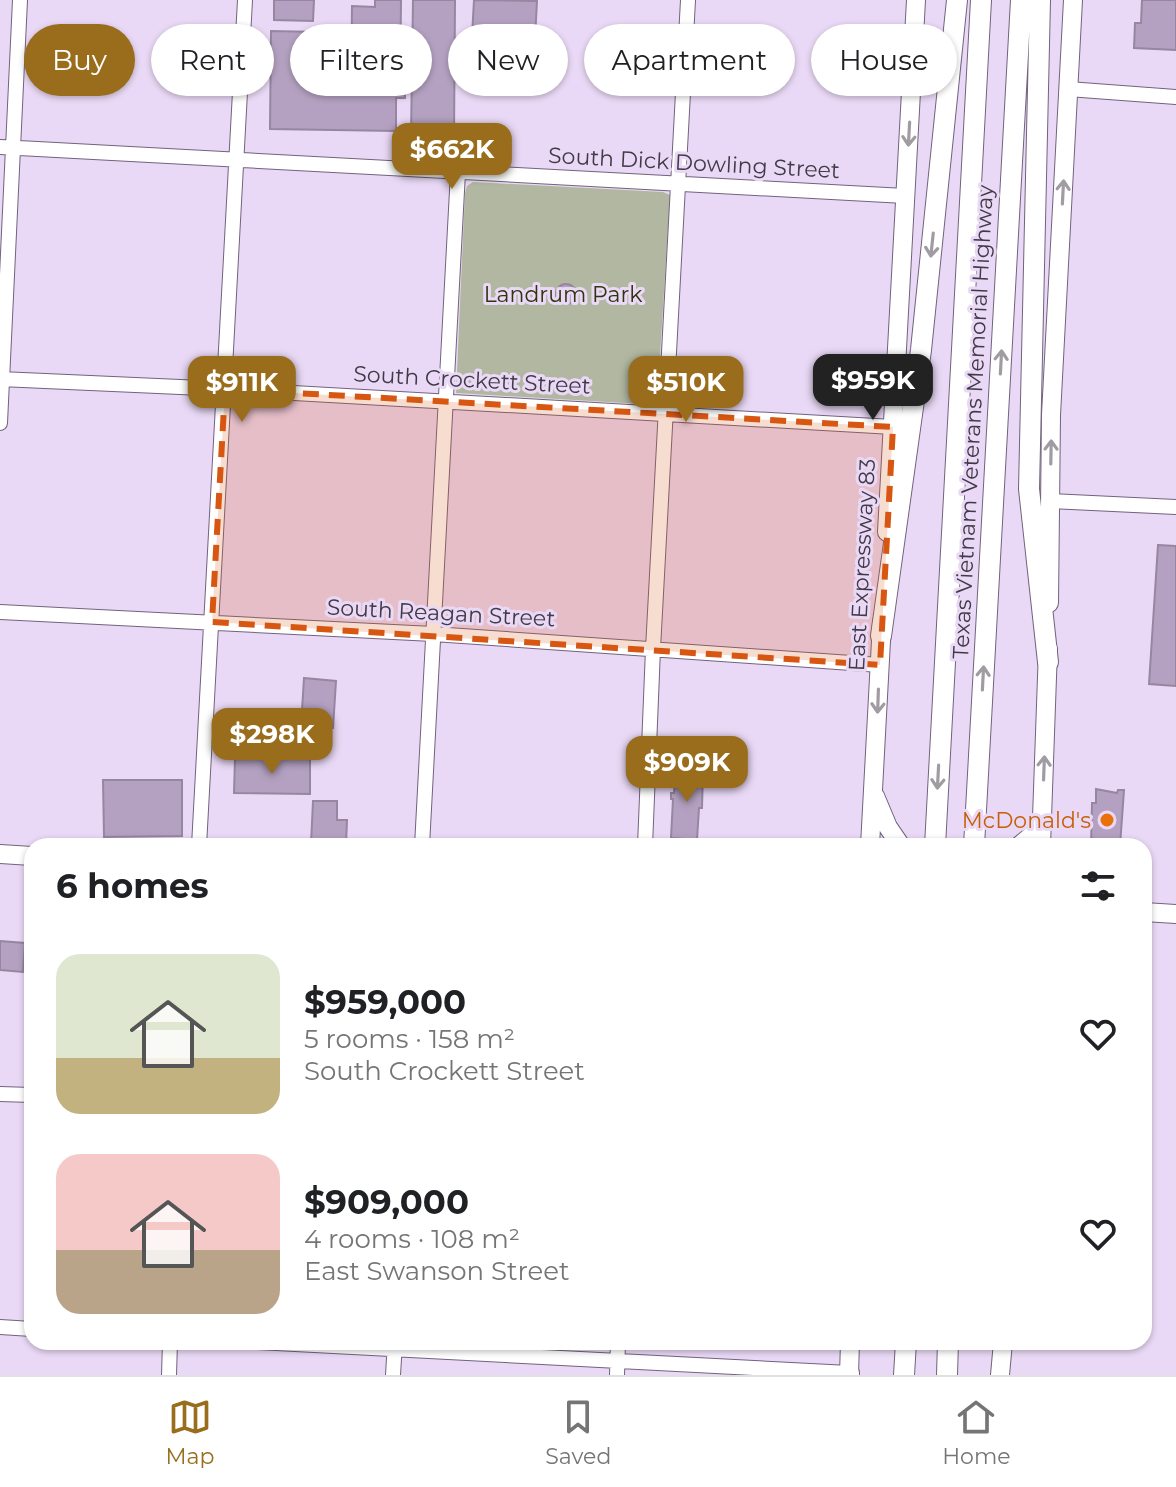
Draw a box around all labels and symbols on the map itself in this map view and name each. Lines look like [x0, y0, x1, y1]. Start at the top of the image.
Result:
one-way arrow [901, 120, 916, 147]
pin: $662K [396, 123, 508, 191]
street label: South Dick Dowling Street [548, 142, 841, 184]
one-way arrow [1055, 179, 1070, 206]
street label: Texas Vietnam Veterans Memorial Highway [947, 184, 999, 660]
one-way arrow [924, 231, 939, 258]
park label: Landrum Park [484, 281, 643, 308]
one-way arrow [993, 349, 1008, 376]
pin: $959K [817, 354, 929, 422]
pin: $911K [186, 356, 298, 424]
pin: $510K [630, 356, 742, 424]
street label: South Crockett Street [353, 360, 591, 400]
one-way arrow [1043, 439, 1058, 466]
street label: East Expressway 83 [843, 458, 881, 672]
street label: South Reagan Street [326, 594, 556, 632]
one-way arrow [976, 665, 991, 692]
one-way arrow [871, 687, 886, 714]
pin: $298K [216, 708, 328, 776]
pin: $909K [631, 736, 743, 804]
one-way arrow [1037, 755, 1052, 782]
one-way arrow [931, 763, 946, 790]
place label: McDonald's [962, 807, 1091, 834]
marker: McDonald's [1098, 811, 1116, 829]

